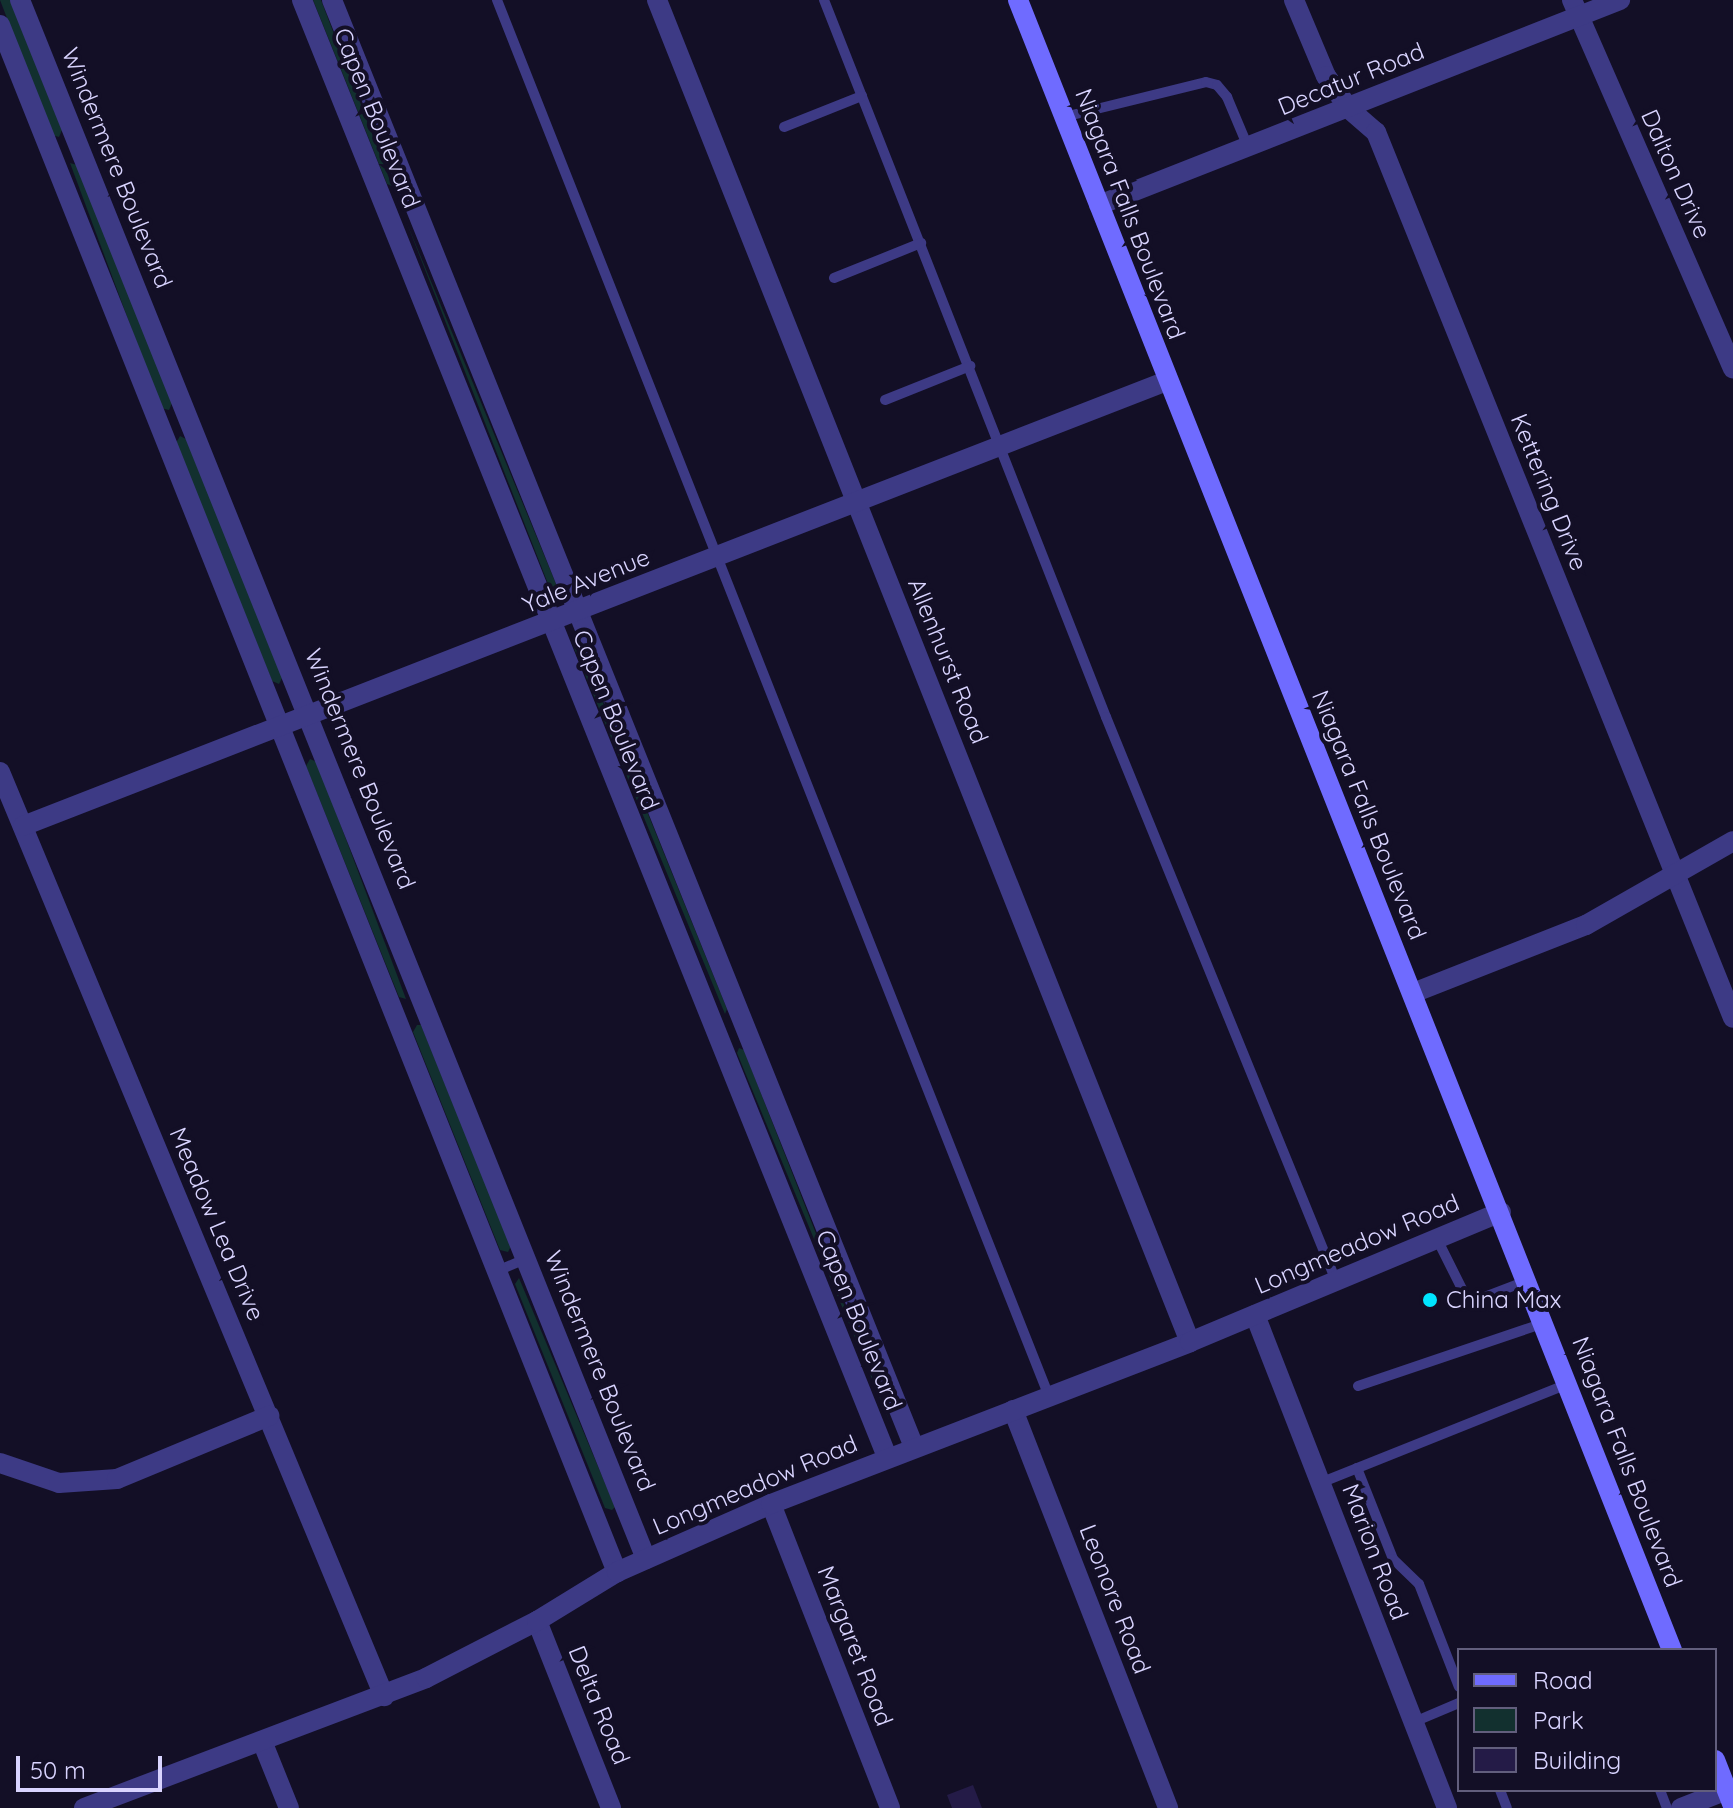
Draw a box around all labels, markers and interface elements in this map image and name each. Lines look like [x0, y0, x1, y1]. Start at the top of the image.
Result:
street label: Capen Boulevard [328, 24, 426, 212]
street label: Decatur Road [1274, 37, 1428, 121]
street label: Windermere Boulevard [56, 44, 178, 292]
street label: Niagara Falls Boulevard [1069, 85, 1191, 343]
street label: Dalton Drive [1635, 105, 1717, 243]
street label: Kettering Drive [1504, 409, 1594, 575]
street label: Yale Avenue [518, 542, 654, 620]
street label: Allenhurst Road [902, 574, 994, 748]
street label: Capen Boulevard [567, 626, 665, 814]
street label: Windermere Boulevard [299, 645, 421, 893]
street label: Niagara Falls Boulevard [1306, 686, 1432, 944]
street label: Meadow Lea Drive [163, 1123, 271, 1325]
street label: Longmeadow Road [1250, 1188, 1464, 1300]
street label: Capen Boulevard [810, 1226, 908, 1414]
street label: Windermere Boulevard [539, 1247, 661, 1495]
place label: China Max [1446, 1286, 1561, 1314]
marker: China Max [1421, 1291, 1439, 1309]
street label: Niagara Falls Boulevard [1566, 1333, 1688, 1591]
street label: Longmeadow Road [648, 1429, 862, 1541]
street label: Marion Road [1336, 1480, 1414, 1624]
street label: Leonore Road [1073, 1520, 1157, 1678]
street label: Margaret Road [811, 1562, 899, 1730]
street label: Delta Road [562, 1642, 636, 1768]
legend [1457, 1648, 1717, 1792]
text: Road [1533, 1665, 1593, 1695]
text: Park [1533, 1705, 1584, 1735]
scale bar [20, 1740, 166, 1790]
text: Building [1533, 1745, 1621, 1775]
text: 50 m [30, 1755, 86, 1785]

